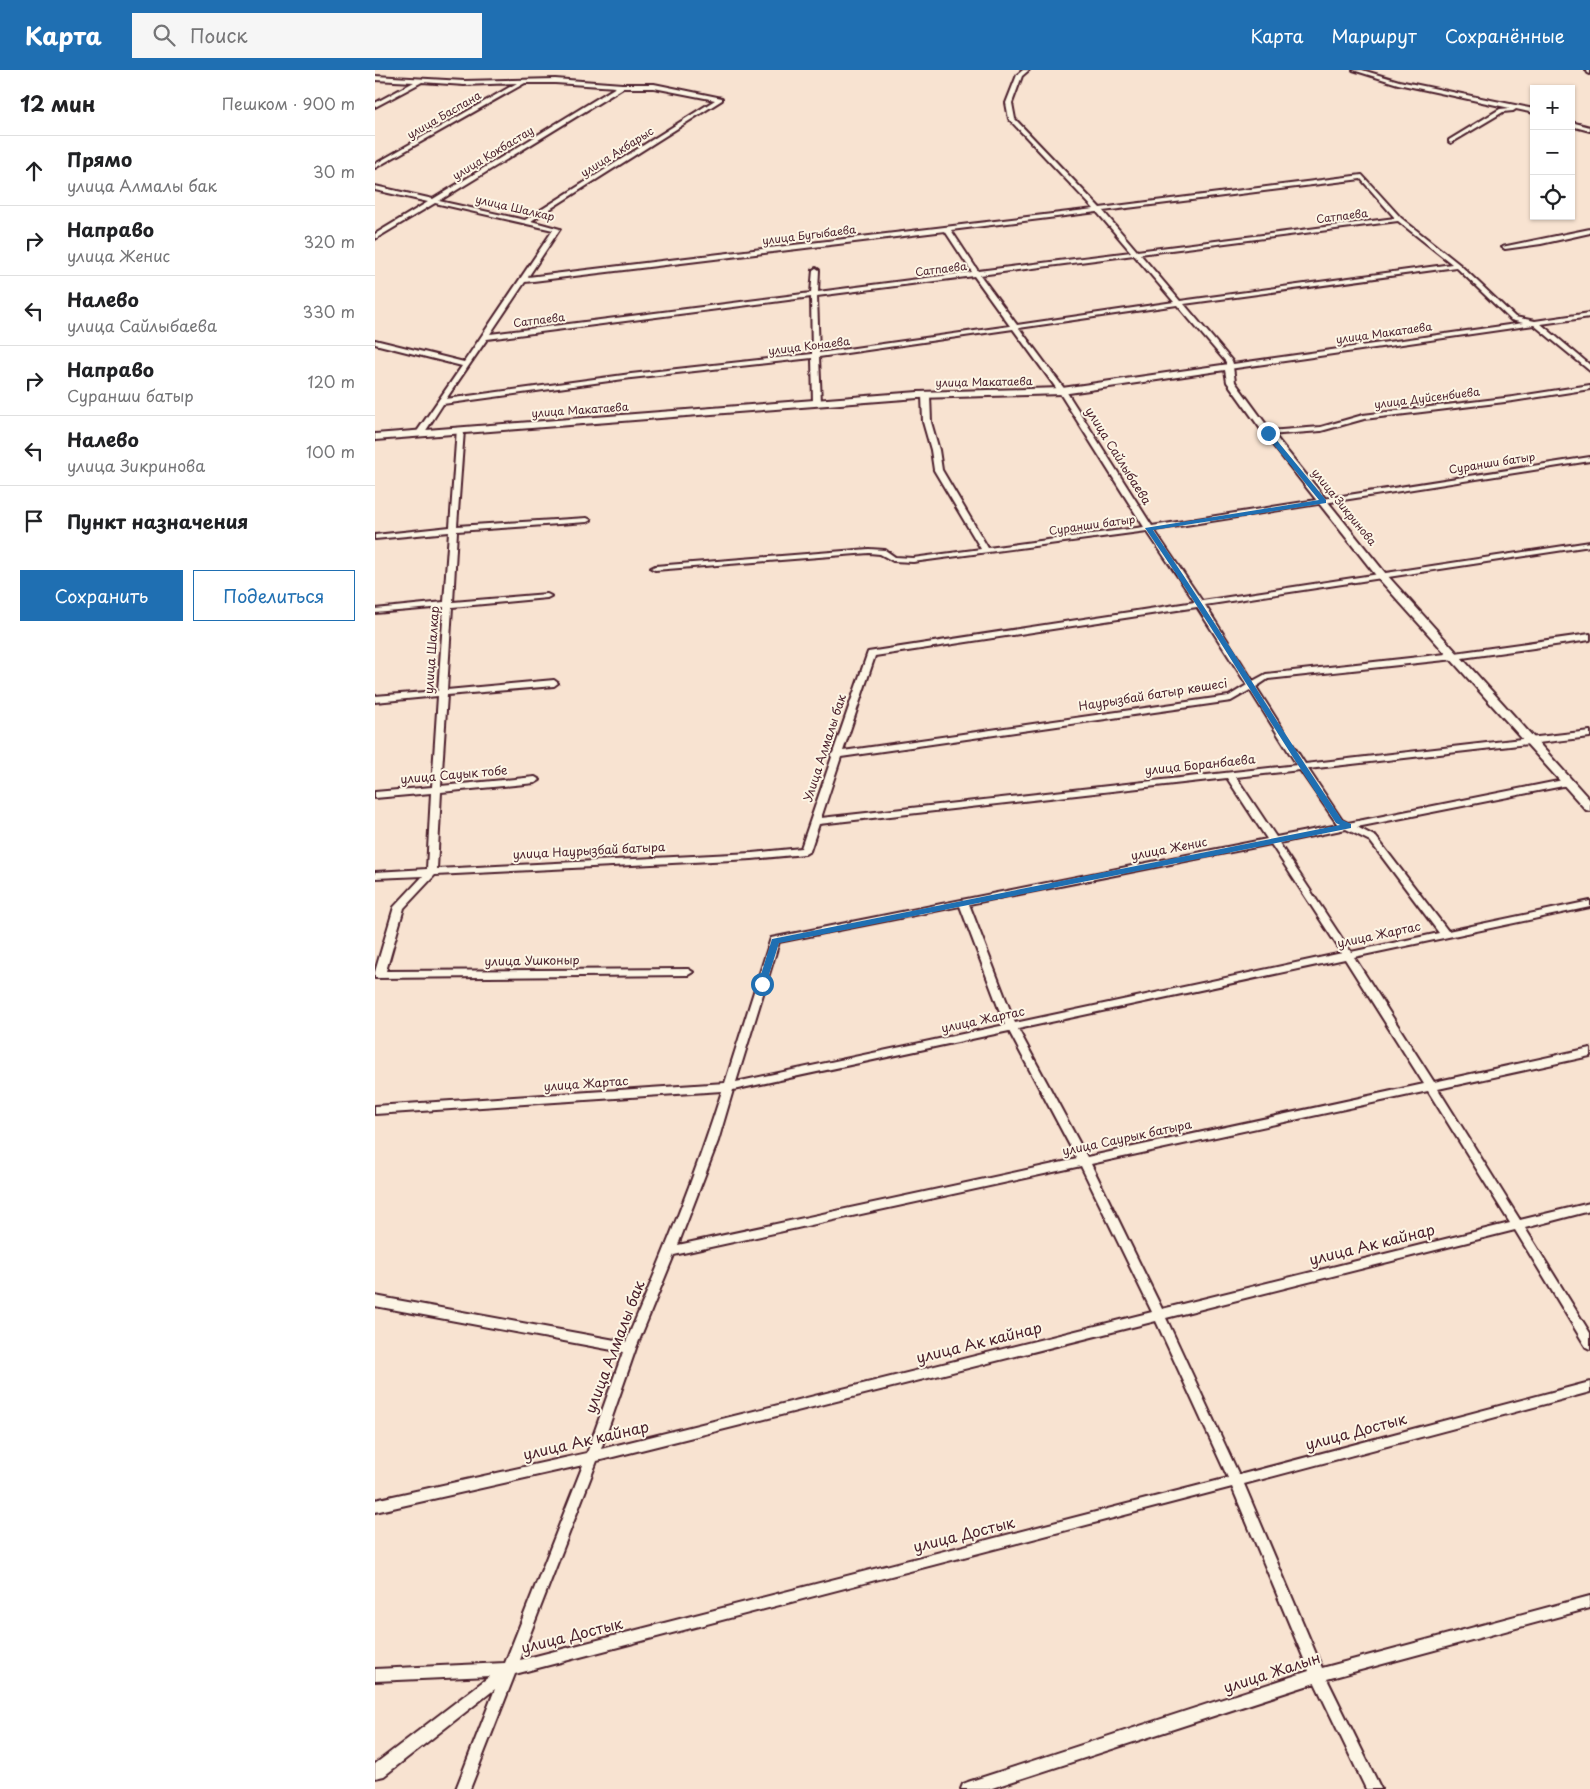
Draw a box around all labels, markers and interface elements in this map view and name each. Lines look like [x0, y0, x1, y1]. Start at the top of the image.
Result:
search box [132, 13, 482, 58]
text: Карта [25, 17, 102, 53]
icon: search [150, 21, 178, 49]
text: Поиск [190, 21, 248, 49]
text: Карта [1251, 22, 1303, 49]
text: Маршрут [1331, 22, 1417, 49]
text: Сохранённые [1445, 22, 1565, 49]
map controls [1530, 85, 1575, 220]
button: + [1530, 85, 1575, 130]
street label: улица Баспана [403, 86, 484, 143]
text: 12 мин [20, 87, 95, 119]
text: Пешком · 900 m [222, 91, 355, 115]
street label: улица Кокбастау [449, 121, 537, 184]
street label: улица Акбарыс [577, 122, 657, 181]
button: − [1530, 130, 1575, 175]
text: Прямо [67, 145, 132, 173]
icon: ahead [20, 157, 48, 185]
text: 30 m [313, 159, 355, 183]
text: улица Алмалы бак [67, 173, 217, 197]
button: locate [1530, 175, 1575, 220]
street label: улица Шалкар [474, 190, 557, 225]
street label: Сатпаева [1315, 204, 1369, 227]
text: Направо [67, 215, 154, 243]
street label: улица Бугыбаева [761, 220, 857, 249]
icon: right [20, 227, 48, 255]
text: 320 m [304, 229, 355, 253]
text: улица Женис [67, 243, 170, 267]
street label: Сатпаева [914, 257, 968, 280]
text: Налево [67, 285, 139, 313]
icon: left [20, 297, 48, 325]
text: 330 m [302, 299, 355, 323]
street label: Сатпаева [512, 308, 566, 331]
text: улица Сайлыбаева [67, 313, 217, 337]
street label: улица Макатаева [1335, 317, 1433, 348]
street label: улица Конаева [767, 332, 851, 359]
text: Направо [67, 355, 154, 383]
icon: right [20, 367, 48, 395]
text: 120 m [308, 369, 355, 393]
street label: улица Макатаева [935, 372, 1033, 391]
text: Суранши батыр [67, 383, 194, 407]
street label: улица Дуйсенбиева [1373, 383, 1481, 412]
street label: улица Макатаева [531, 398, 629, 421]
street label: улица Сайлыбаева [1081, 403, 1157, 508]
route end [1257, 422, 1280, 445]
text: Налево [67, 425, 139, 453]
icon: left [20, 437, 48, 465]
text: 100 m [306, 439, 355, 463]
street label: Суранши батыр [1448, 447, 1536, 478]
text: улица Зикринова [67, 453, 205, 477]
street label: улица Зикринова [1308, 464, 1381, 549]
icon: arrive [20, 507, 48, 535]
text: Пункт назначения [67, 507, 248, 535]
street label: Суранши батыр [1048, 510, 1136, 539]
button: Сохранить [20, 570, 183, 621]
button: Поделиться [193, 570, 355, 621]
street label: улица Шалкар [419, 605, 443, 695]
street label: Наурызбай батыр көшесі [1077, 673, 1229, 715]
street label: Улица Алмалы бак [798, 691, 850, 804]
street label: улица Боранбаева [1144, 749, 1257, 779]
street label: улица Сауык тобе [400, 760, 509, 788]
street label: улица Женис [1129, 832, 1209, 864]
street label: улица Наурызбай батыра [512, 837, 666, 863]
street label: улица Жартас [1335, 916, 1422, 952]
street label: улица Ушконыр [484, 950, 580, 970]
route start [751, 973, 774, 996]
street label: улица Жартас [939, 1001, 1026, 1037]
street label: улица Жартас [543, 1071, 629, 1095]
street label: улица Саурык батыра [1060, 1114, 1194, 1160]
street label: улица Ак кайнар [1306, 1217, 1437, 1270]
street label: улица Алмалы бак [578, 1277, 650, 1416]
street label: улица Ак кайнар [913, 1315, 1044, 1368]
street label: улица Достык [1302, 1406, 1409, 1455]
street label: улица Ак кайнар [520, 1414, 651, 1465]
street label: улица Достык [910, 1510, 1017, 1557]
street label: улица Достык [518, 1611, 625, 1658]
street label: улица Жалын [1220, 1645, 1323, 1698]

